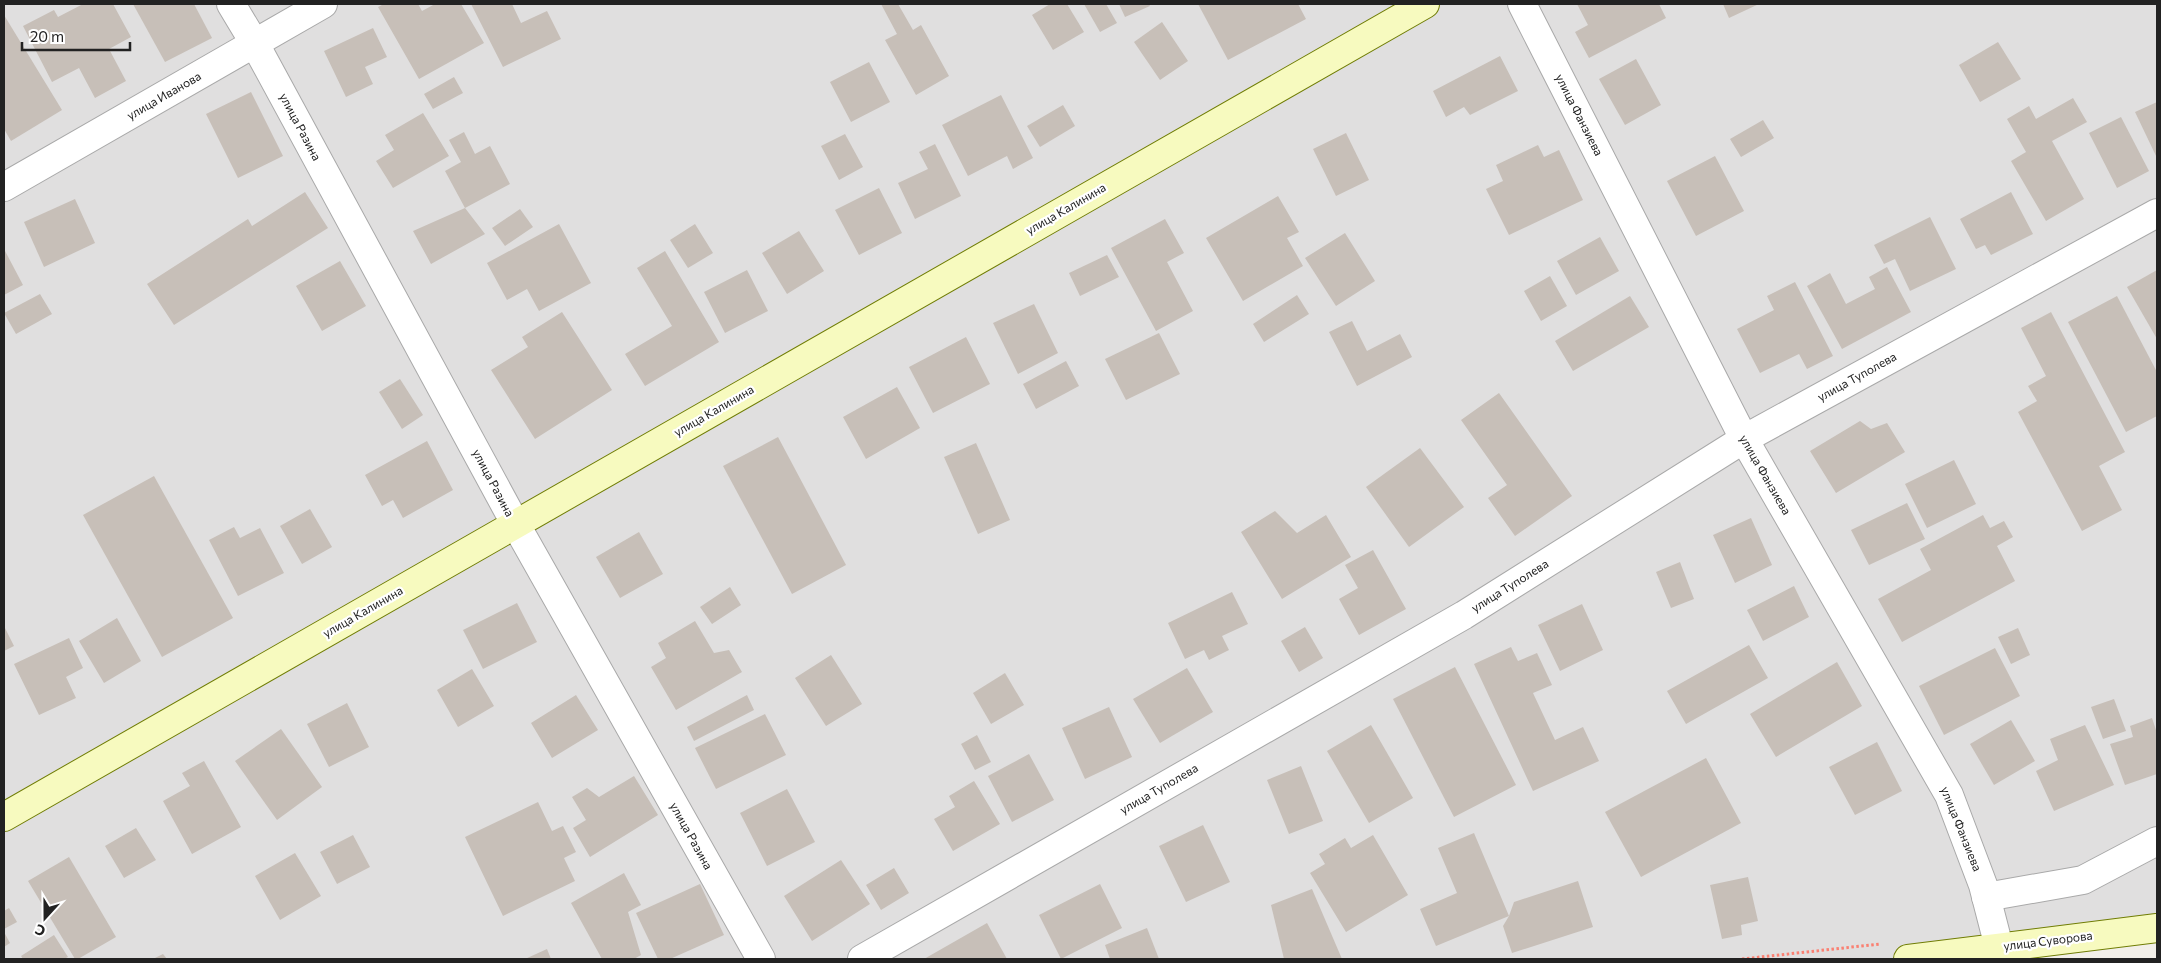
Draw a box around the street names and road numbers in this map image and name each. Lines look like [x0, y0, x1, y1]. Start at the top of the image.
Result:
street label: улица Иванова [124, 68, 203, 122]
street label: улица Фанзиева [1553, 71, 1607, 158]
street label: улица Разина [277, 90, 325, 163]
street label: улица Калинина [1023, 180, 1108, 237]
street label: улица Туполева [1815, 349, 1898, 404]
street label: улица Калинина [671, 382, 756, 439]
street label: улица Фанзиева [1737, 432, 1794, 517]
street label: улица Разина [470, 446, 518, 519]
street label: улица Туполева [1468, 556, 1551, 614]
street label: улица Калинина [320, 583, 405, 640]
street label: улица Туполева [1117, 760, 1200, 816]
street label: улица Фанзиева [1939, 784, 1985, 873]
street label: улица Разина [668, 799, 716, 872]
street label: улица Суворова [2003, 928, 2093, 952]

